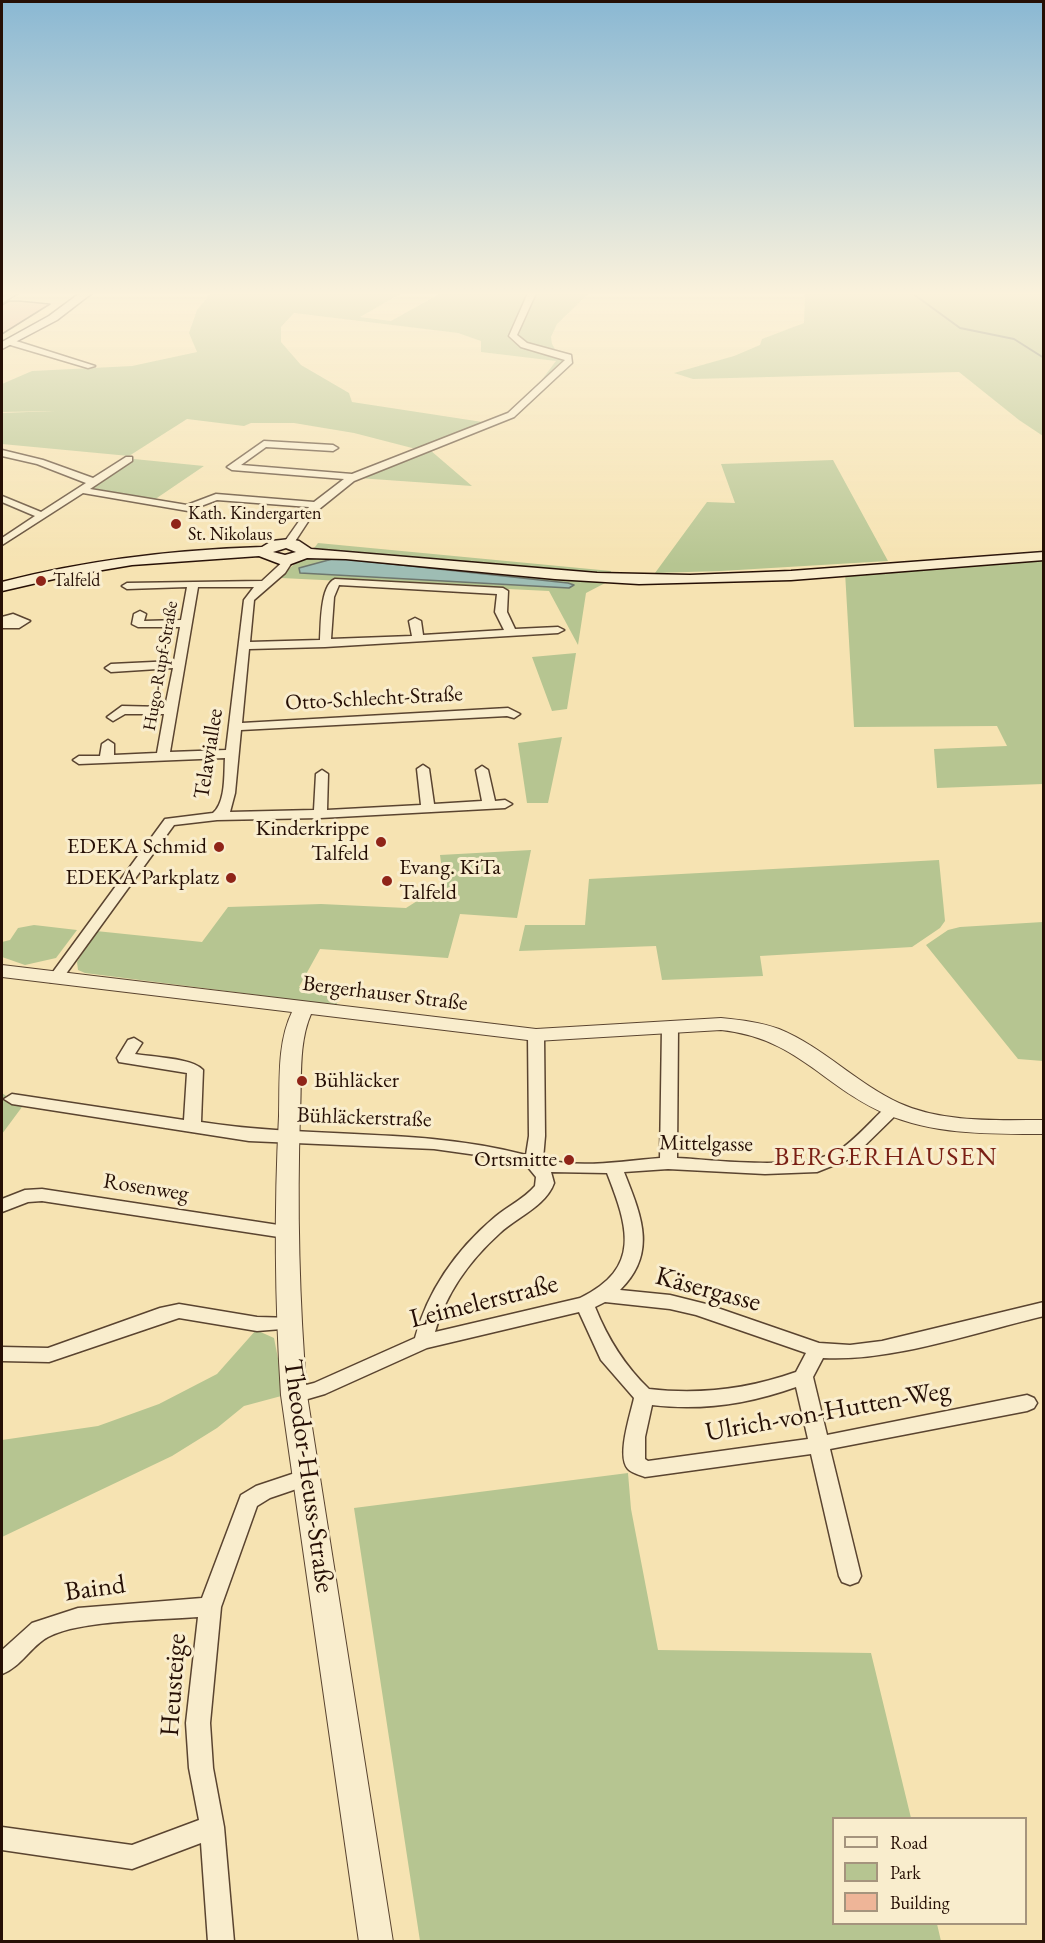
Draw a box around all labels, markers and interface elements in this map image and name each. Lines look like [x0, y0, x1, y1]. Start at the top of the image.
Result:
place label: Kath. Kindergarten St. Nikolaus [188, 503, 322, 546]
marker: Kath. Kindergarten St. Nikolaus [169, 517, 183, 531]
place label: Talfeld [53, 570, 100, 592]
marker: Talfeld [34, 574, 48, 588]
street label: Hugo-Rupf-Straße [139, 599, 183, 733]
street label: Otto-Schlecht-Straße [285, 681, 463, 717]
street label: Telawiallee [189, 707, 229, 801]
place label: Kinderkrippe Talfeld [255, 816, 369, 867]
place label: EDEKA Schmid [67, 834, 207, 860]
marker: Kinderkrippe Talfeld [374, 835, 388, 849]
marker: EDEKA Schmid [212, 840, 226, 854]
place label: Evang. KiTa Talfeld [399, 855, 501, 906]
place label: EDEKA Parkplatz [65, 865, 219, 891]
marker: EDEKA Parkplatz [224, 871, 238, 885]
marker: Evang. KiTa Talfeld [380, 874, 394, 888]
street label: Bergerhauser Straße [301, 971, 469, 1017]
place label: Bühläcker [314, 1068, 399, 1094]
marker: Bühläcker [295, 1074, 309, 1088]
street label: Bühläckerstraße [296, 1102, 432, 1134]
street label: Mittelgasse [659, 1130, 753, 1158]
district label: BERGERHAUSEN [774, 1142, 998, 1174]
place label: Ortsmitte [474, 1147, 557, 1173]
marker: Ortsmitte [562, 1153, 576, 1167]
street label: Rosenweg [101, 1168, 191, 1208]
street label: Käsergasse [652, 1260, 764, 1320]
street label: Leimelerstraße [407, 1268, 561, 1336]
street label: Theodor-Heuss-Straße [276, 1357, 340, 1595]
street label: Ulrich-von-Hutten-Weg [703, 1375, 953, 1449]
street label: Baind [62, 1569, 128, 1609]
street label: Heusteige [154, 1632, 194, 1738]
legend [832, 1817, 1027, 1925]
text: Road [890, 1831, 928, 1854]
text: Park [890, 1861, 921, 1884]
text: Building [890, 1891, 950, 1914]

